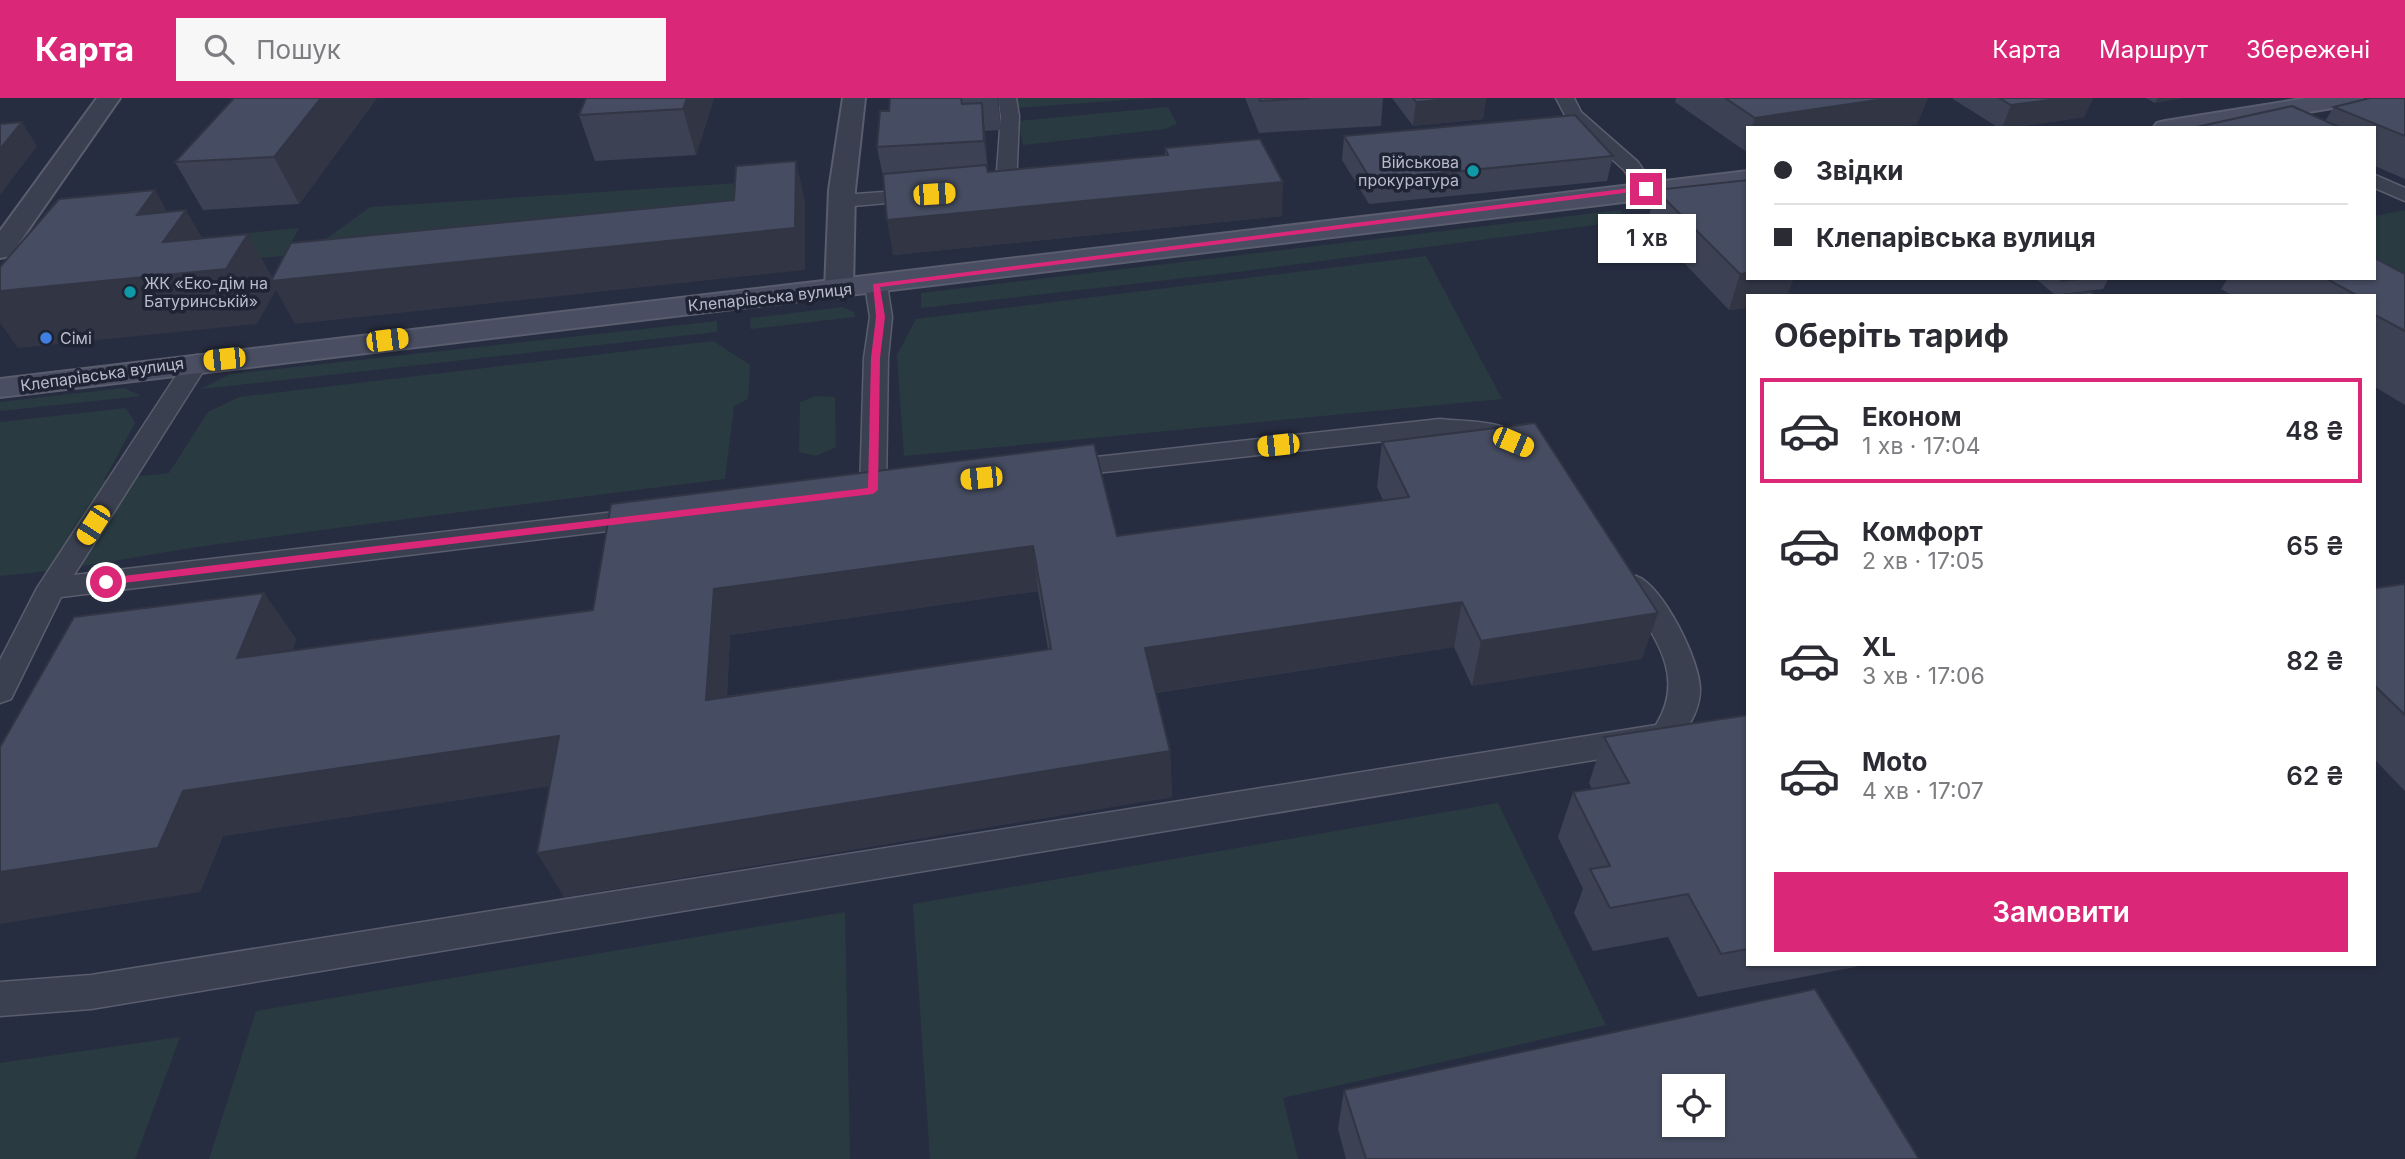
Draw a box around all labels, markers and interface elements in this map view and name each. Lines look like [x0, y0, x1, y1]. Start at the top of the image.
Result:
search box [176, 18, 666, 81]
text: Карта [35, 29, 134, 69]
icon: search [200, 30, 238, 68]
text: Пошук [256, 34, 341, 65]
text: Карта [1992, 35, 2061, 64]
text: Маршрут [2099, 35, 2208, 64]
text: Збережені [2246, 35, 2370, 64]
place label: Військова прокуратура [1358, 152, 1459, 190]
text: Звідки [1816, 155, 1904, 186]
marker: Військова прокуратура [1465, 163, 1481, 179]
route end [1630, 173, 1662, 205]
car [913, 182, 956, 206]
callout: 1 хв [1597, 214, 1695, 262]
text: Клепарівська вулиця [1816, 222, 2096, 253]
text: 1 хв [1626, 224, 1668, 252]
place label: ЖК «Еко-дім на Батуринській» [144, 273, 268, 311]
street label: Клепарівська вулиця [687, 278, 853, 316]
marker: ЖК «Еко-дім на Батуринській» [122, 284, 138, 300]
text: Оберіть тариф [1774, 316, 2009, 355]
car [365, 327, 410, 353]
place label: Сімі [60, 328, 92, 348]
marker: Сімі [38, 330, 54, 346]
car [203, 346, 246, 372]
street label: Клепарівська вулиця [19, 353, 185, 395]
icon: car [1778, 399, 1841, 462]
text: Економ [1862, 401, 1962, 432]
text: 48 ₴ [2285, 415, 2344, 446]
car [1490, 424, 1537, 460]
car [1257, 432, 1300, 458]
text: 1 хв · 17:04 [1862, 432, 1981, 460]
car [960, 465, 1003, 491]
car [73, 502, 114, 548]
icon: car [1778, 514, 1841, 577]
text: Комфорт [1862, 516, 1983, 547]
text: 65 ₴ [2286, 530, 2344, 561]
text: 2 хв · 17:05 [1862, 547, 1984, 575]
route start [90, 566, 122, 598]
icon: car [1778, 629, 1841, 692]
text: XL [1862, 631, 1896, 662]
text: 82 ₴ [2286, 645, 2344, 676]
text: 3 хв · 17:06 [1862, 662, 1985, 690]
icon: car [1778, 744, 1841, 807]
text: Moto [1862, 746, 1927, 777]
text: 62 ₴ [2286, 760, 2344, 791]
text: 4 хв · 17:07 [1862, 777, 1984, 805]
button: Замовити [1774, 872, 2348, 952]
map controls [1662, 1074, 1725, 1137]
button: locate [1662, 1074, 1725, 1137]

